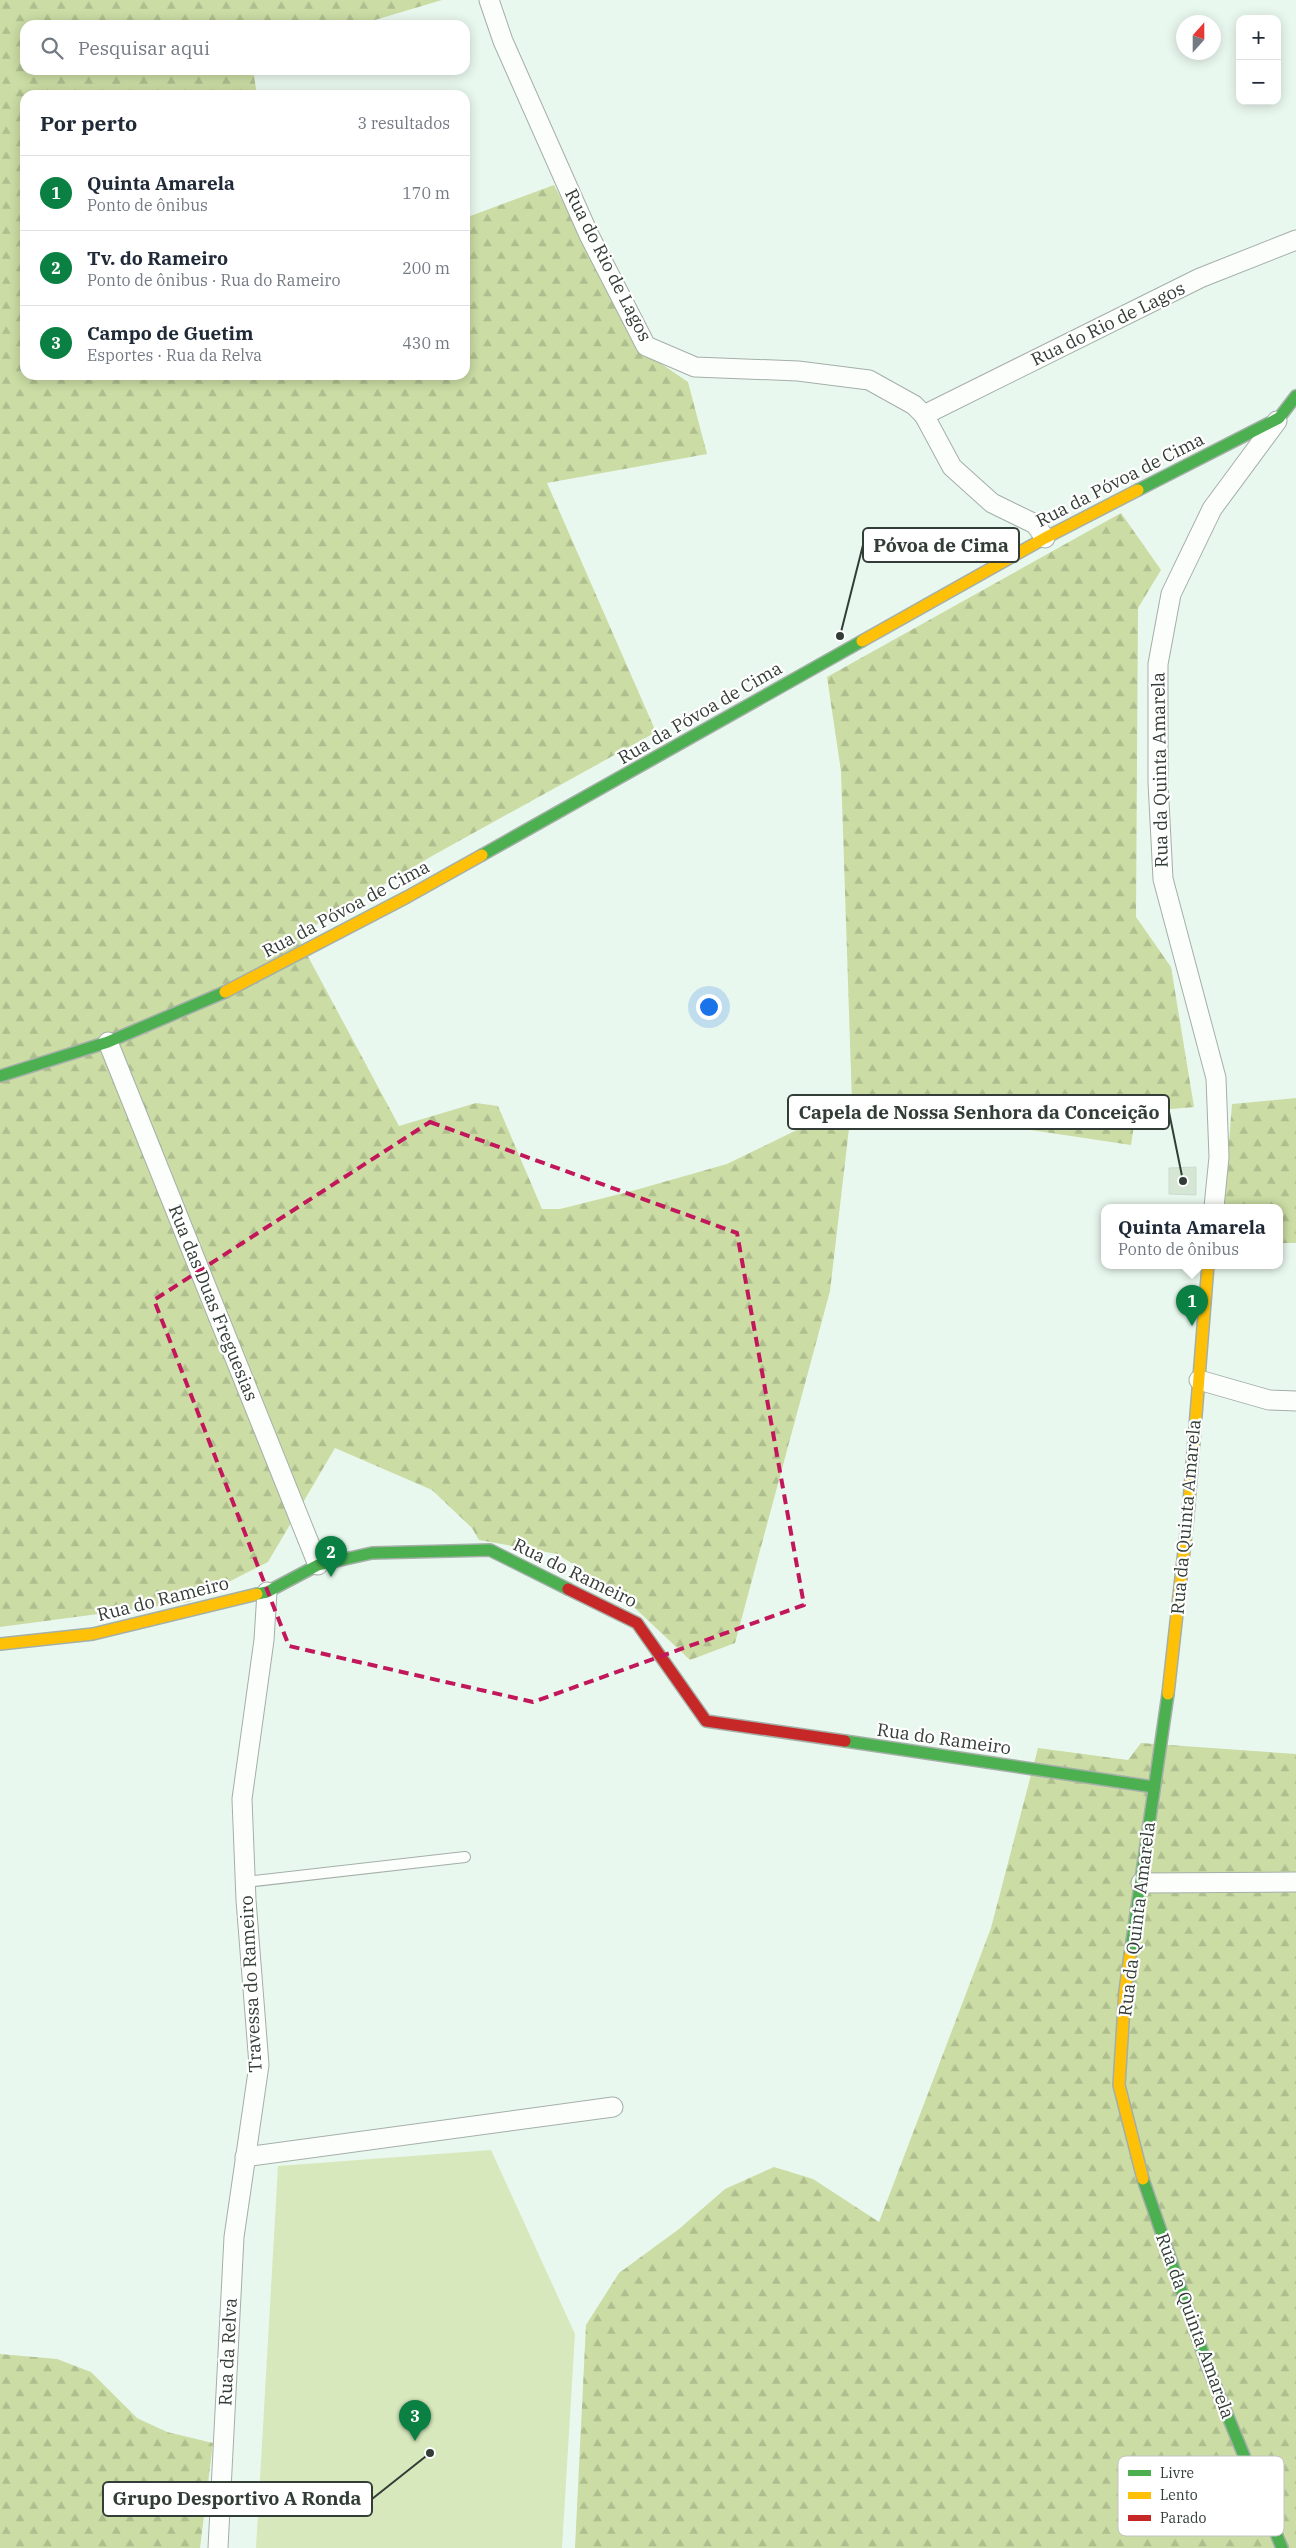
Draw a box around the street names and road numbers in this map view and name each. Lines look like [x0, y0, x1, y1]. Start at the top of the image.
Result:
street label: Rua do Rio de Lagos [560, 185, 657, 345]
street label: Rua do Rio de Lagos [1027, 276, 1188, 371]
street label: Rua da Póvoa de Cima [1032, 427, 1208, 532]
street label: Rua da Póvoa de Cima [614, 656, 786, 769]
street label: Rua da Quinta Amarela [1146, 672, 1173, 868]
street label: Rua da Póvoa de Cima [258, 855, 433, 962]
street label: Rua das Duas Freguesias [164, 1201, 263, 1404]
street label: Rua da Quinta Amarela [1166, 1418, 1206, 1616]
street label: Rua do Rameiro [510, 1533, 641, 1612]
street label: Rua do Rameiro [95, 1571, 231, 1626]
street label: Rua do Rameiro [876, 1718, 1012, 1759]
street label: Rua da Quinta Amarela [1113, 1820, 1160, 2018]
street label: Travessa do Rameiro [234, 1895, 267, 2073]
street label: Rua da Quinta Amarela [1151, 2230, 1240, 2422]
street label: Rua da Relva [213, 2297, 242, 2407]

